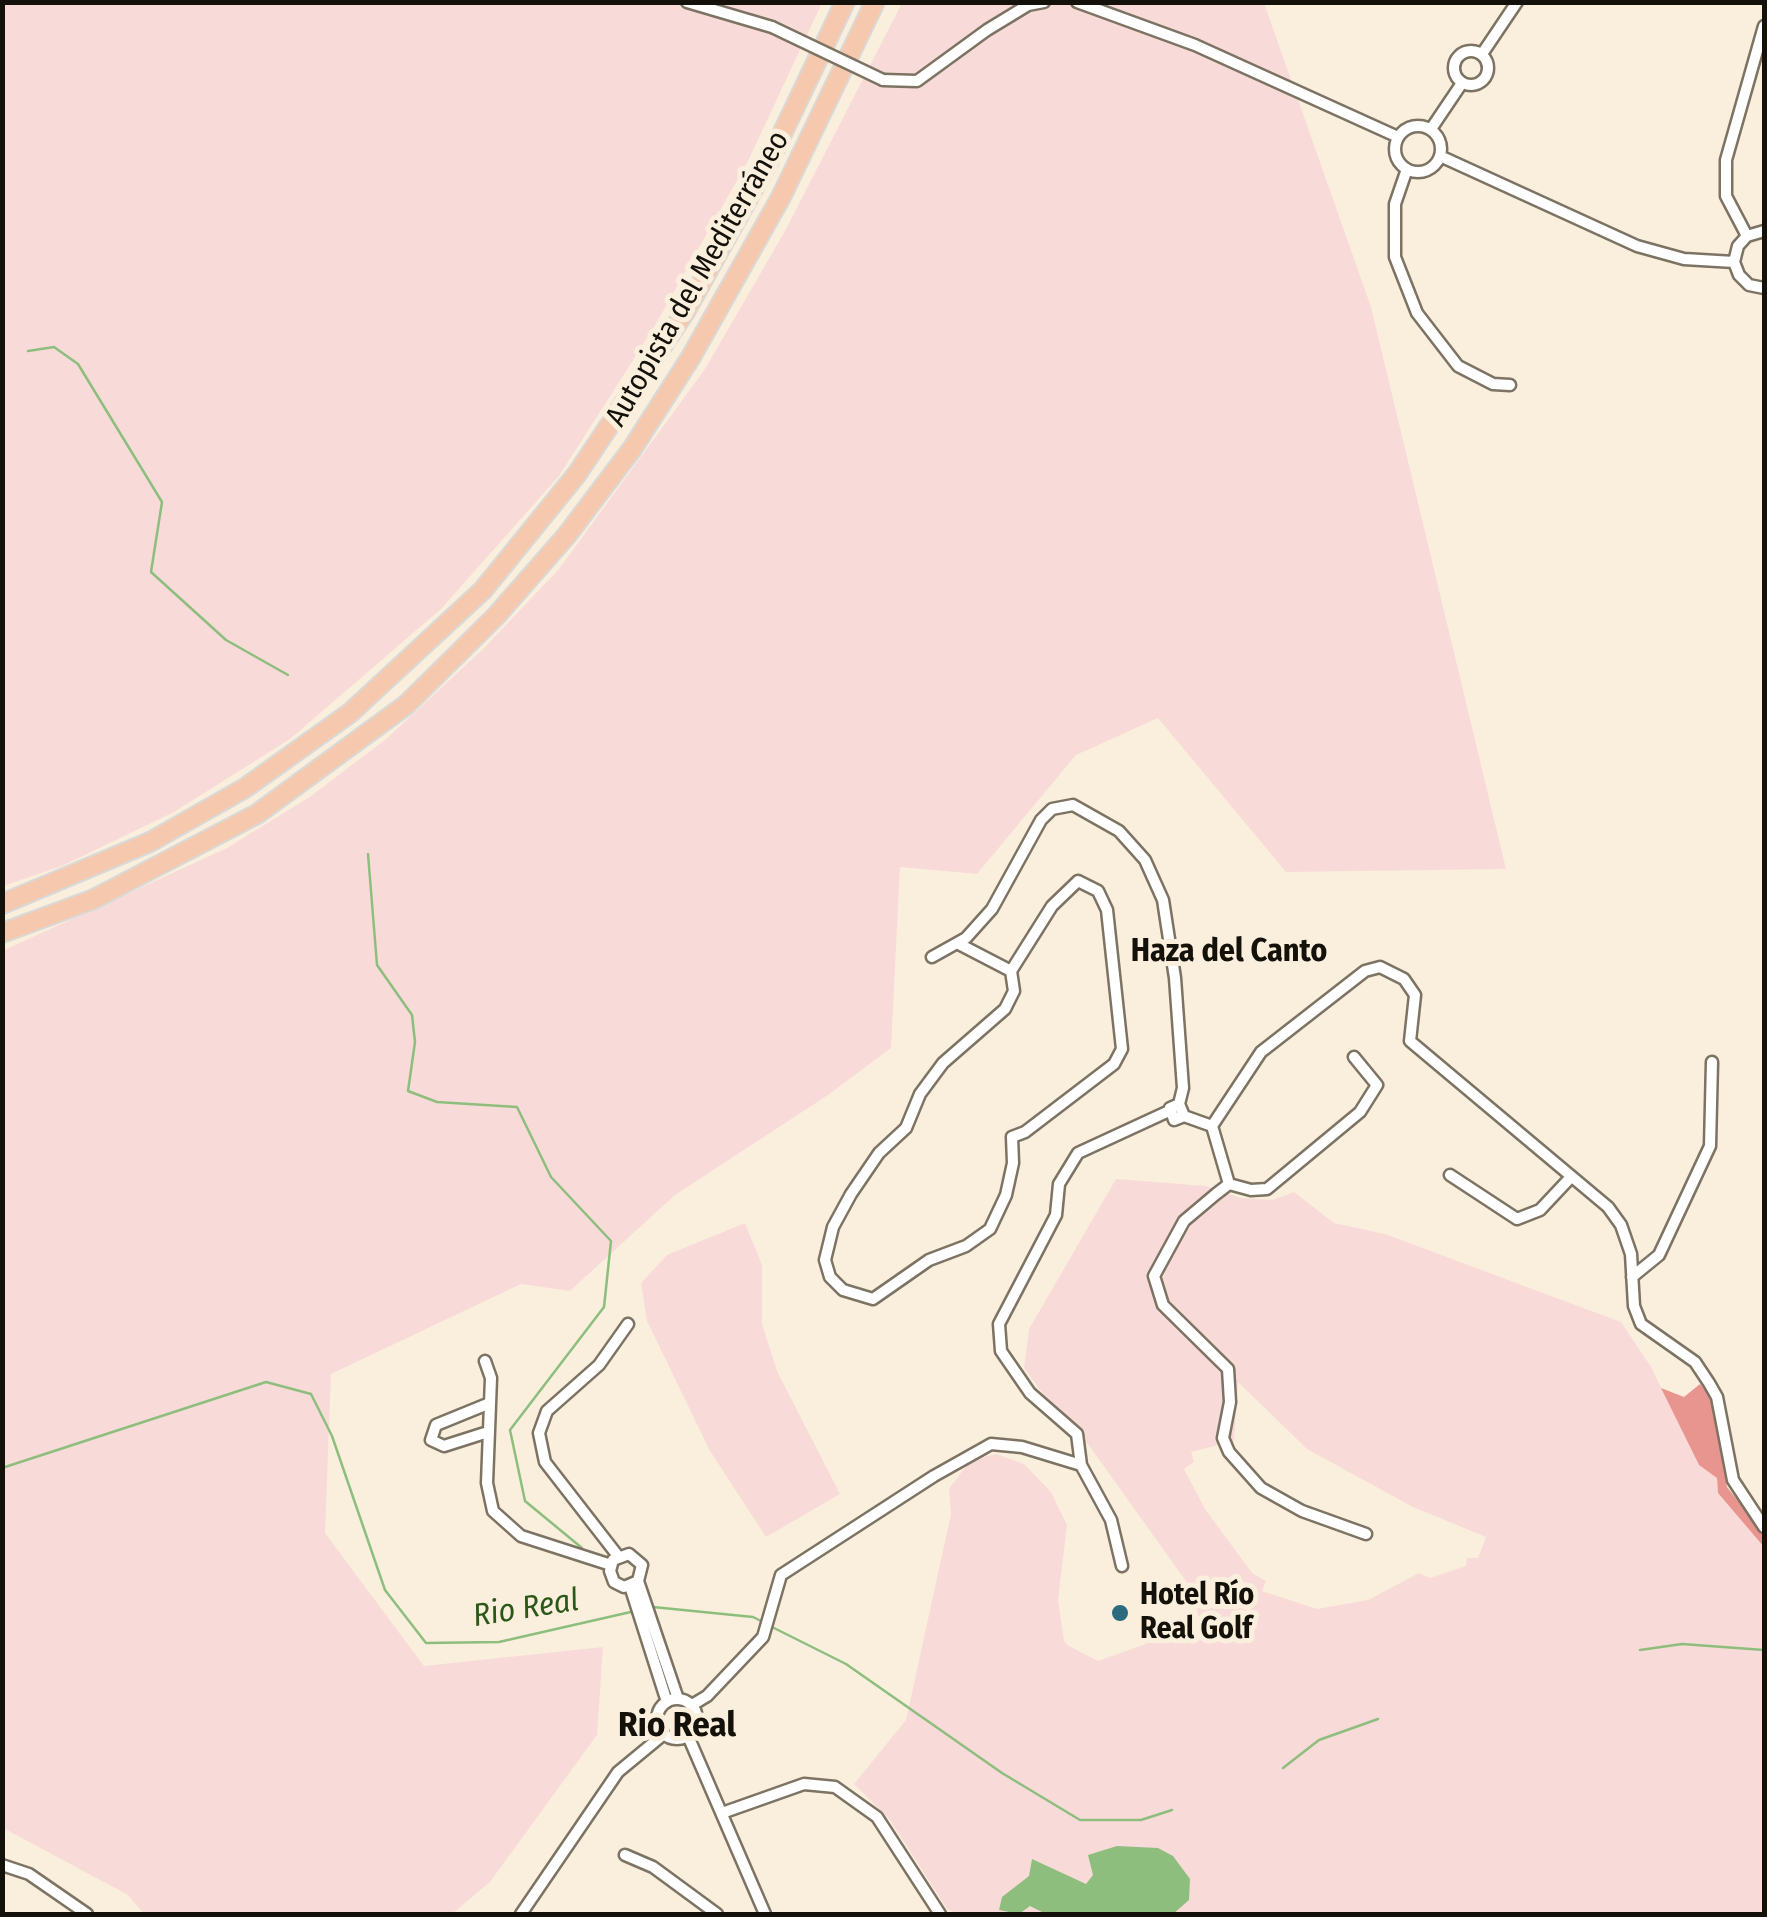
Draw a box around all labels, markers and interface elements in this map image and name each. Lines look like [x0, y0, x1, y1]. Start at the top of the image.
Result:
street label: Autopista del Mediterráneo [599, 125, 797, 433]
district label: Haza del Canto [1131, 933, 1327, 971]
place label: Hotel Río Real Golf [1140, 1578, 1254, 1648]
water label: Rio Real [470, 1582, 582, 1636]
marker: Hotel Río Real Golf [1109, 1602, 1131, 1624]
district label: Rio Real [618, 1705, 736, 1747]

